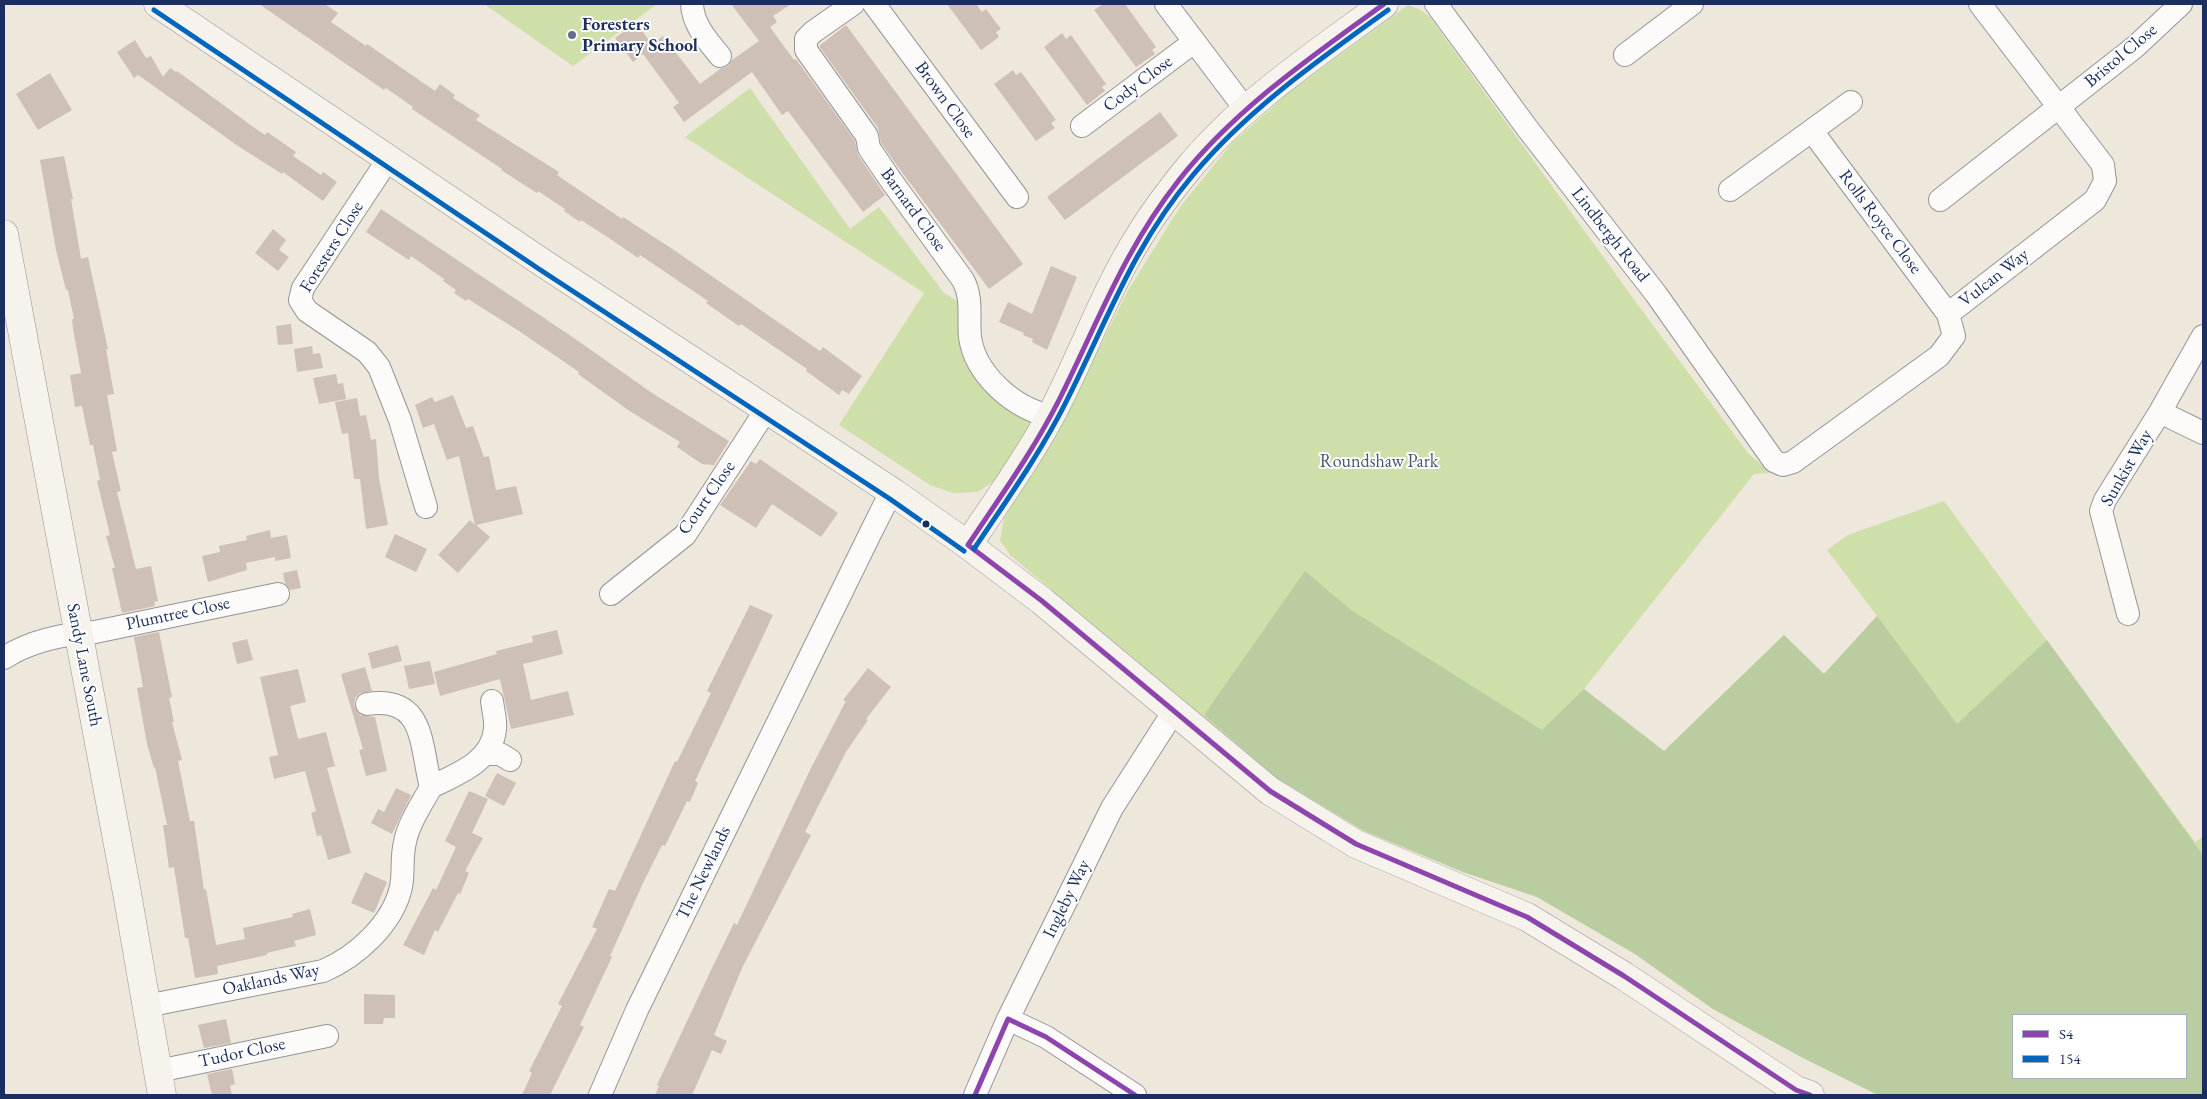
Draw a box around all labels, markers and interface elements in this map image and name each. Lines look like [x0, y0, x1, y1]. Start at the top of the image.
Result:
place label: Foresters Primary School [582, 14, 698, 56]
street label: Bristol Close [2080, 19, 2162, 93]
marker: Foresters Primary School [566, 29, 578, 41]
street label: Cody Close [1099, 51, 1177, 117]
street label: Brown Close [910, 57, 980, 143]
street label: Barnard Close [875, 164, 951, 256]
street label: Rolls Royce Close [1834, 166, 1926, 278]
street label: Lindbergh Road [1566, 183, 1654, 287]
street label: Foresters Close [295, 197, 369, 297]
street label: Vulcan Way [1955, 244, 2033, 312]
street label: Sunkist Way [2096, 426, 2158, 510]
park label: Roundshaw Park [1320, 451, 1438, 473]
street label: Court Close [674, 457, 740, 539]
unlabelled marker [921, 519, 931, 529]
street label: Plumtree Close [124, 592, 232, 636]
street label: Sandy Lane South [61, 602, 107, 728]
street label: The Newlands [672, 823, 736, 923]
street label: Ingleby Way [1039, 856, 1095, 942]
street label: Oaklands Way [221, 959, 321, 1001]
legend [2012, 1014, 2187, 1079]
text: S4 [2059, 1024, 2073, 1043]
street label: Tudor Close [197, 1033, 287, 1073]
text: 154 [2059, 1049, 2081, 1068]

